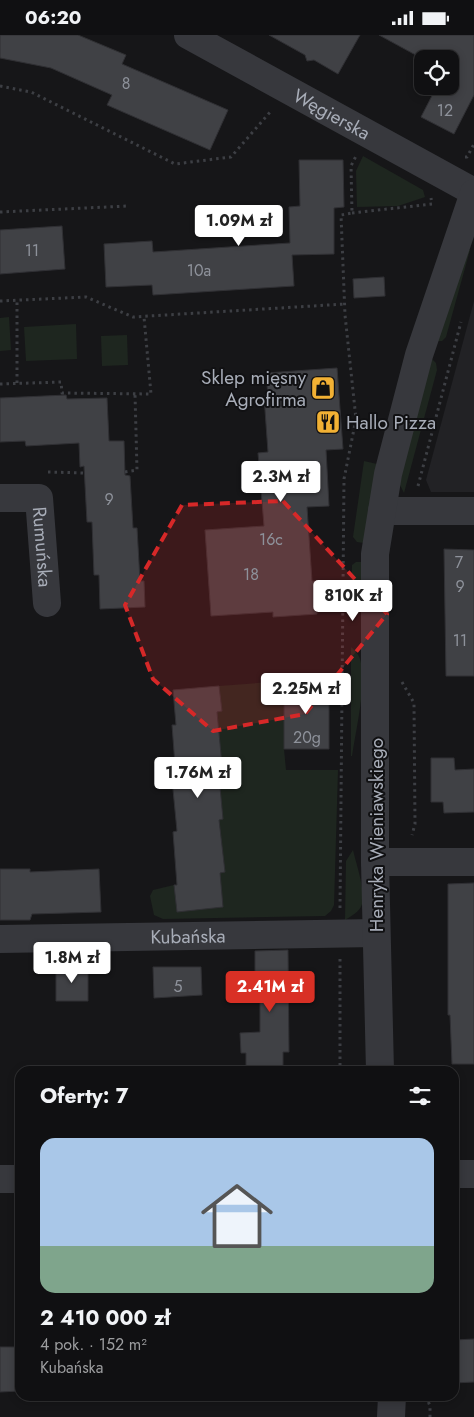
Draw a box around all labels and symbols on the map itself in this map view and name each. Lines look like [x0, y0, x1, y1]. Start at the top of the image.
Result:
house number: 8 [122, 72, 130, 95]
street label: Węgierska [288, 82, 375, 146]
house number: 12 [437, 99, 453, 122]
pin: 1.09M zł [187, 205, 291, 247]
house number: 11 [25, 239, 39, 262]
house number: 10a [187, 259, 211, 282]
place label: Sklep mięsny Agrofirma [201, 364, 307, 413]
shop icon: Sklep mięsny Agrofirma [310, 375, 336, 401]
restaurant icon: Hallo Pizza [315, 409, 341, 435]
place label: Hallo Pizza [346, 409, 436, 436]
pin: 2.3M zł [235, 461, 327, 503]
house number: 9 [104, 488, 114, 511]
street label: Rumuńska [26, 506, 59, 588]
house number: 16c [259, 528, 283, 551]
house number: 7 [455, 551, 464, 574]
house number: 18 [243, 563, 259, 586]
house number: 9 [455, 575, 465, 598]
pin: 810K zł [307, 579, 399, 622]
house number: 11 [453, 629, 467, 652]
pin: 2.25M zł [254, 673, 358, 715]
house number: 20g [293, 726, 321, 749]
street label: Henryka Wieniawskiego [363, 738, 390, 932]
pin: 1.76M zł [146, 757, 250, 799]
street label: Kubańska [150, 922, 226, 950]
pin: 1.8M zł [26, 941, 118, 984]
pin: 2.41M zł [218, 971, 322, 1013]
house number: 5 [173, 975, 183, 998]

